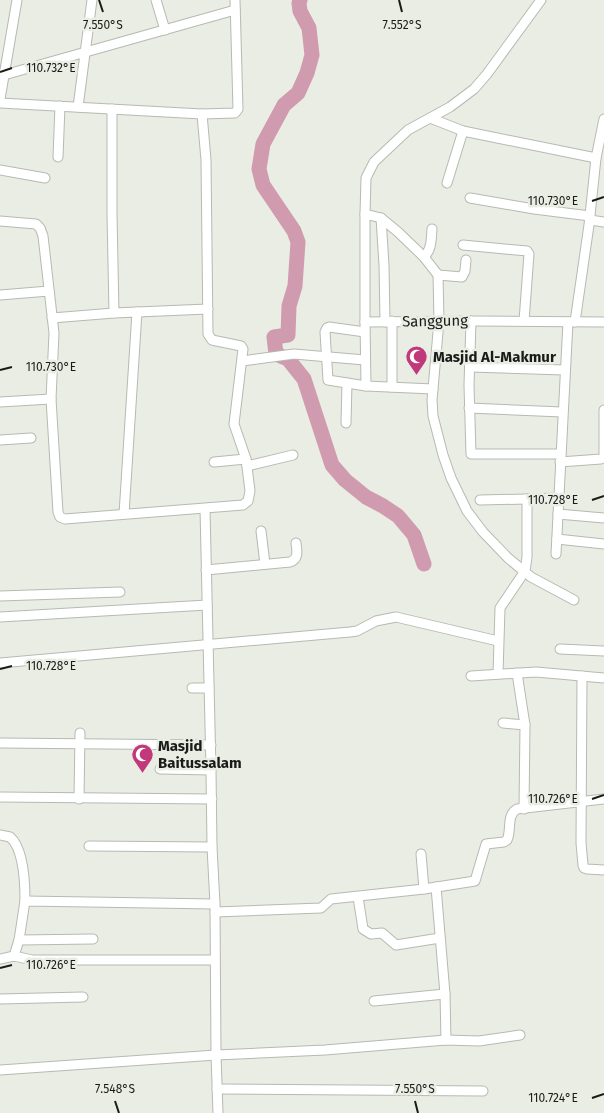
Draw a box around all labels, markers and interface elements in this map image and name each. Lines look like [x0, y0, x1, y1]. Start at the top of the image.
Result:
text: 7.550°S [83, 18, 123, 32]
text: 7.552°S [383, 18, 422, 32]
text: 110.732°E [26, 61, 76, 75]
text: 110.730°E [528, 194, 578, 208]
street label: Sanggung [402, 311, 468, 331]
mosque icon: Masjid Al-Makmur [405, 345, 429, 376]
place label: Masjid Al-Makmur [433, 348, 557, 366]
text: 110.730°E [26, 360, 76, 374]
text: 110.728°E [528, 493, 578, 507]
text: 110.728°E [26, 659, 76, 673]
place label: Masjid Baitussalam [158, 737, 242, 772]
mosque icon: Masjid Baitussalam [130, 743, 154, 774]
text: 110.726°E [528, 792, 578, 806]
text: 110.726°E [26, 958, 76, 972]
text: 7.548°S [95, 1082, 136, 1096]
text: 7.550°S [395, 1082, 435, 1096]
text: 110.724°E [528, 1091, 578, 1105]

